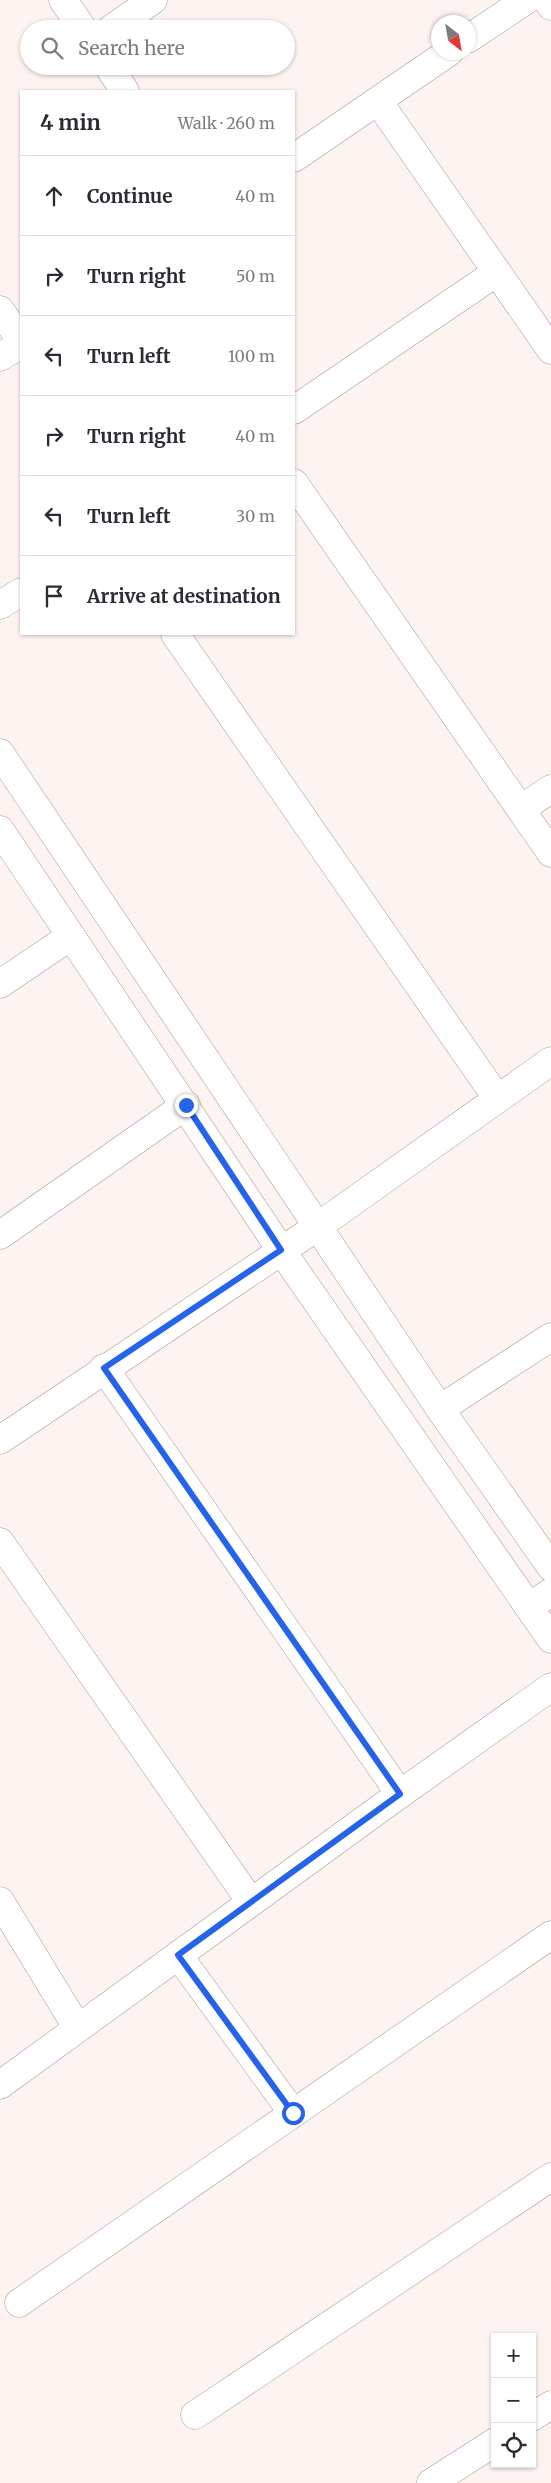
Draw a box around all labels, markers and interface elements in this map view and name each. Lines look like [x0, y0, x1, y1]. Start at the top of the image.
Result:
north arrow [431, 15, 476, 60]
search box [20, 20, 295, 75]
icon: search [38, 34, 66, 62]
text: Search here [78, 36, 185, 60]
text: 4 min [40, 109, 101, 136]
text: Walk · 260 m [178, 113, 275, 133]
icon: ahead [40, 182, 68, 210]
text: Continue [87, 184, 173, 208]
text: 40 m [235, 186, 275, 206]
icon: right [40, 262, 68, 290]
text: Turn right [87, 264, 186, 288]
text: 50 m [236, 266, 275, 286]
icon: left [40, 342, 68, 370]
text: Turn left [87, 344, 171, 368]
text: 100 m [228, 346, 275, 366]
icon: right [40, 422, 68, 450]
text: Turn right [87, 424, 186, 448]
text: 40 m [235, 426, 275, 446]
icon: left [40, 502, 68, 530]
text: Turn left [87, 504, 171, 528]
text: 30 m [236, 506, 275, 526]
icon: arrive [40, 582, 68, 610]
text: Arrive at destination [87, 584, 281, 608]
route end [175, 1094, 198, 1117]
route start [282, 2102, 305, 2125]
map controls [491, 2333, 536, 2468]
button: + [491, 2333, 536, 2378]
button: − [491, 2378, 536, 2423]
button: locate [491, 2423, 536, 2468]

